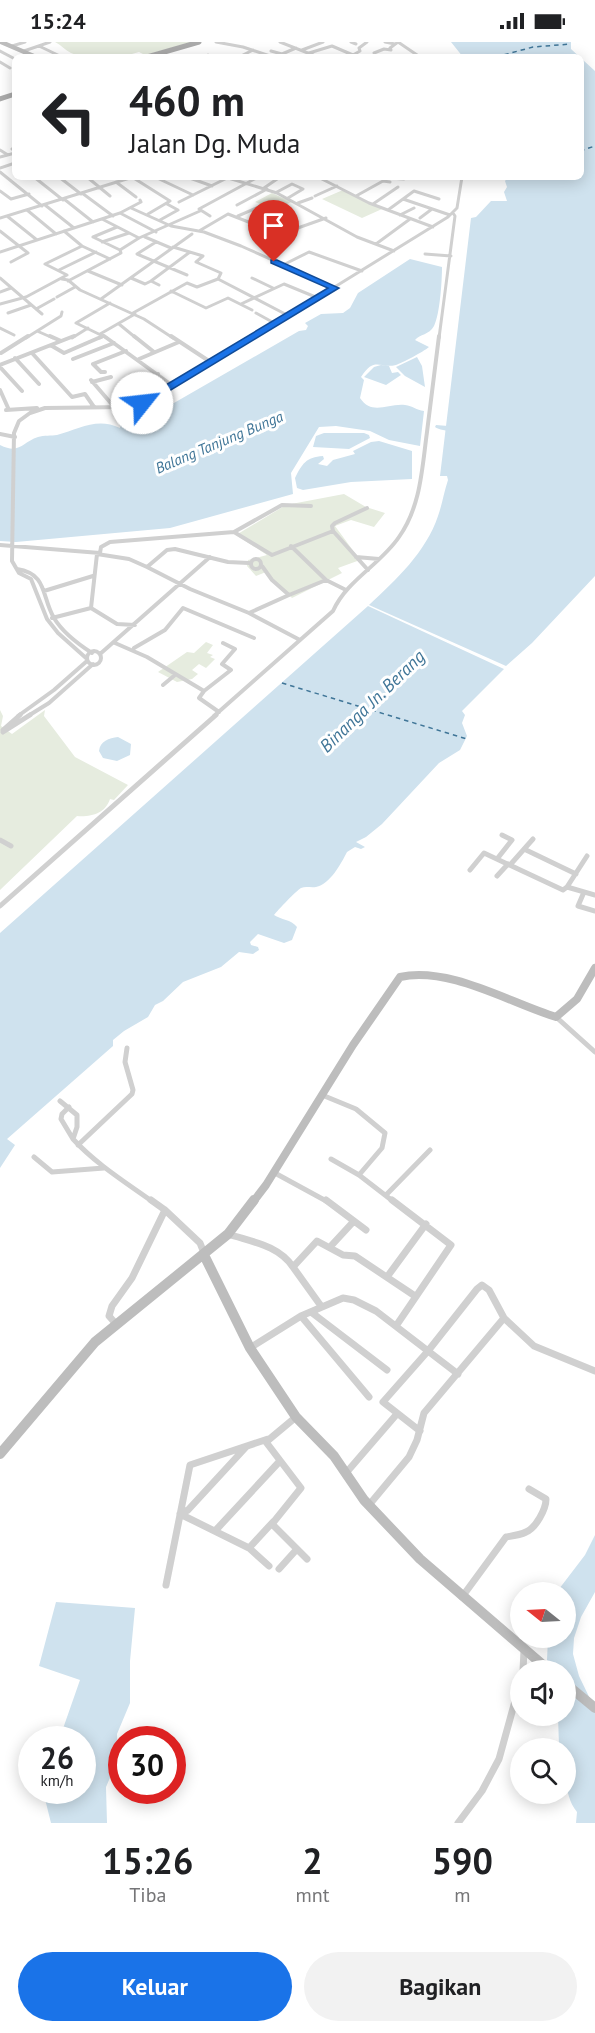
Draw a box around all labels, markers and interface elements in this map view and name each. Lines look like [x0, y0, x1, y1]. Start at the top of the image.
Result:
text: 15:24 [30, 7, 86, 35]
text: 460 m [129, 73, 245, 128]
icon: left [30, 78, 108, 156]
text: Jalan Dg. Muda [129, 126, 300, 160]
pin [248, 200, 299, 262]
icon: arrive [257, 209, 290, 242]
position arrow [110, 371, 174, 435]
water label: Balang Tanjung Bunga [152, 406, 286, 477]
water label: Binanga Jn. Berang [314, 645, 430, 757]
north arrow [510, 1582, 576, 1648]
map controls [510, 1582, 576, 1804]
button: sound [510, 1660, 576, 1726]
speed limit sign: 30 [108, 1726, 186, 1804]
text: 26 [40, 1738, 74, 1777]
button: search [510, 1738, 576, 1804]
text: km/h [41, 1771, 73, 1790]
text: 15:26 [102, 1837, 193, 1884]
text: 2 [302, 1837, 323, 1884]
text: 590 [432, 1837, 493, 1884]
text: Tiba [129, 1882, 166, 1908]
text: mnt [296, 1882, 330, 1908]
text: m [454, 1882, 470, 1908]
button: Keluar [18, 1952, 292, 2021]
button: Bagikan [304, 1952, 577, 2021]

